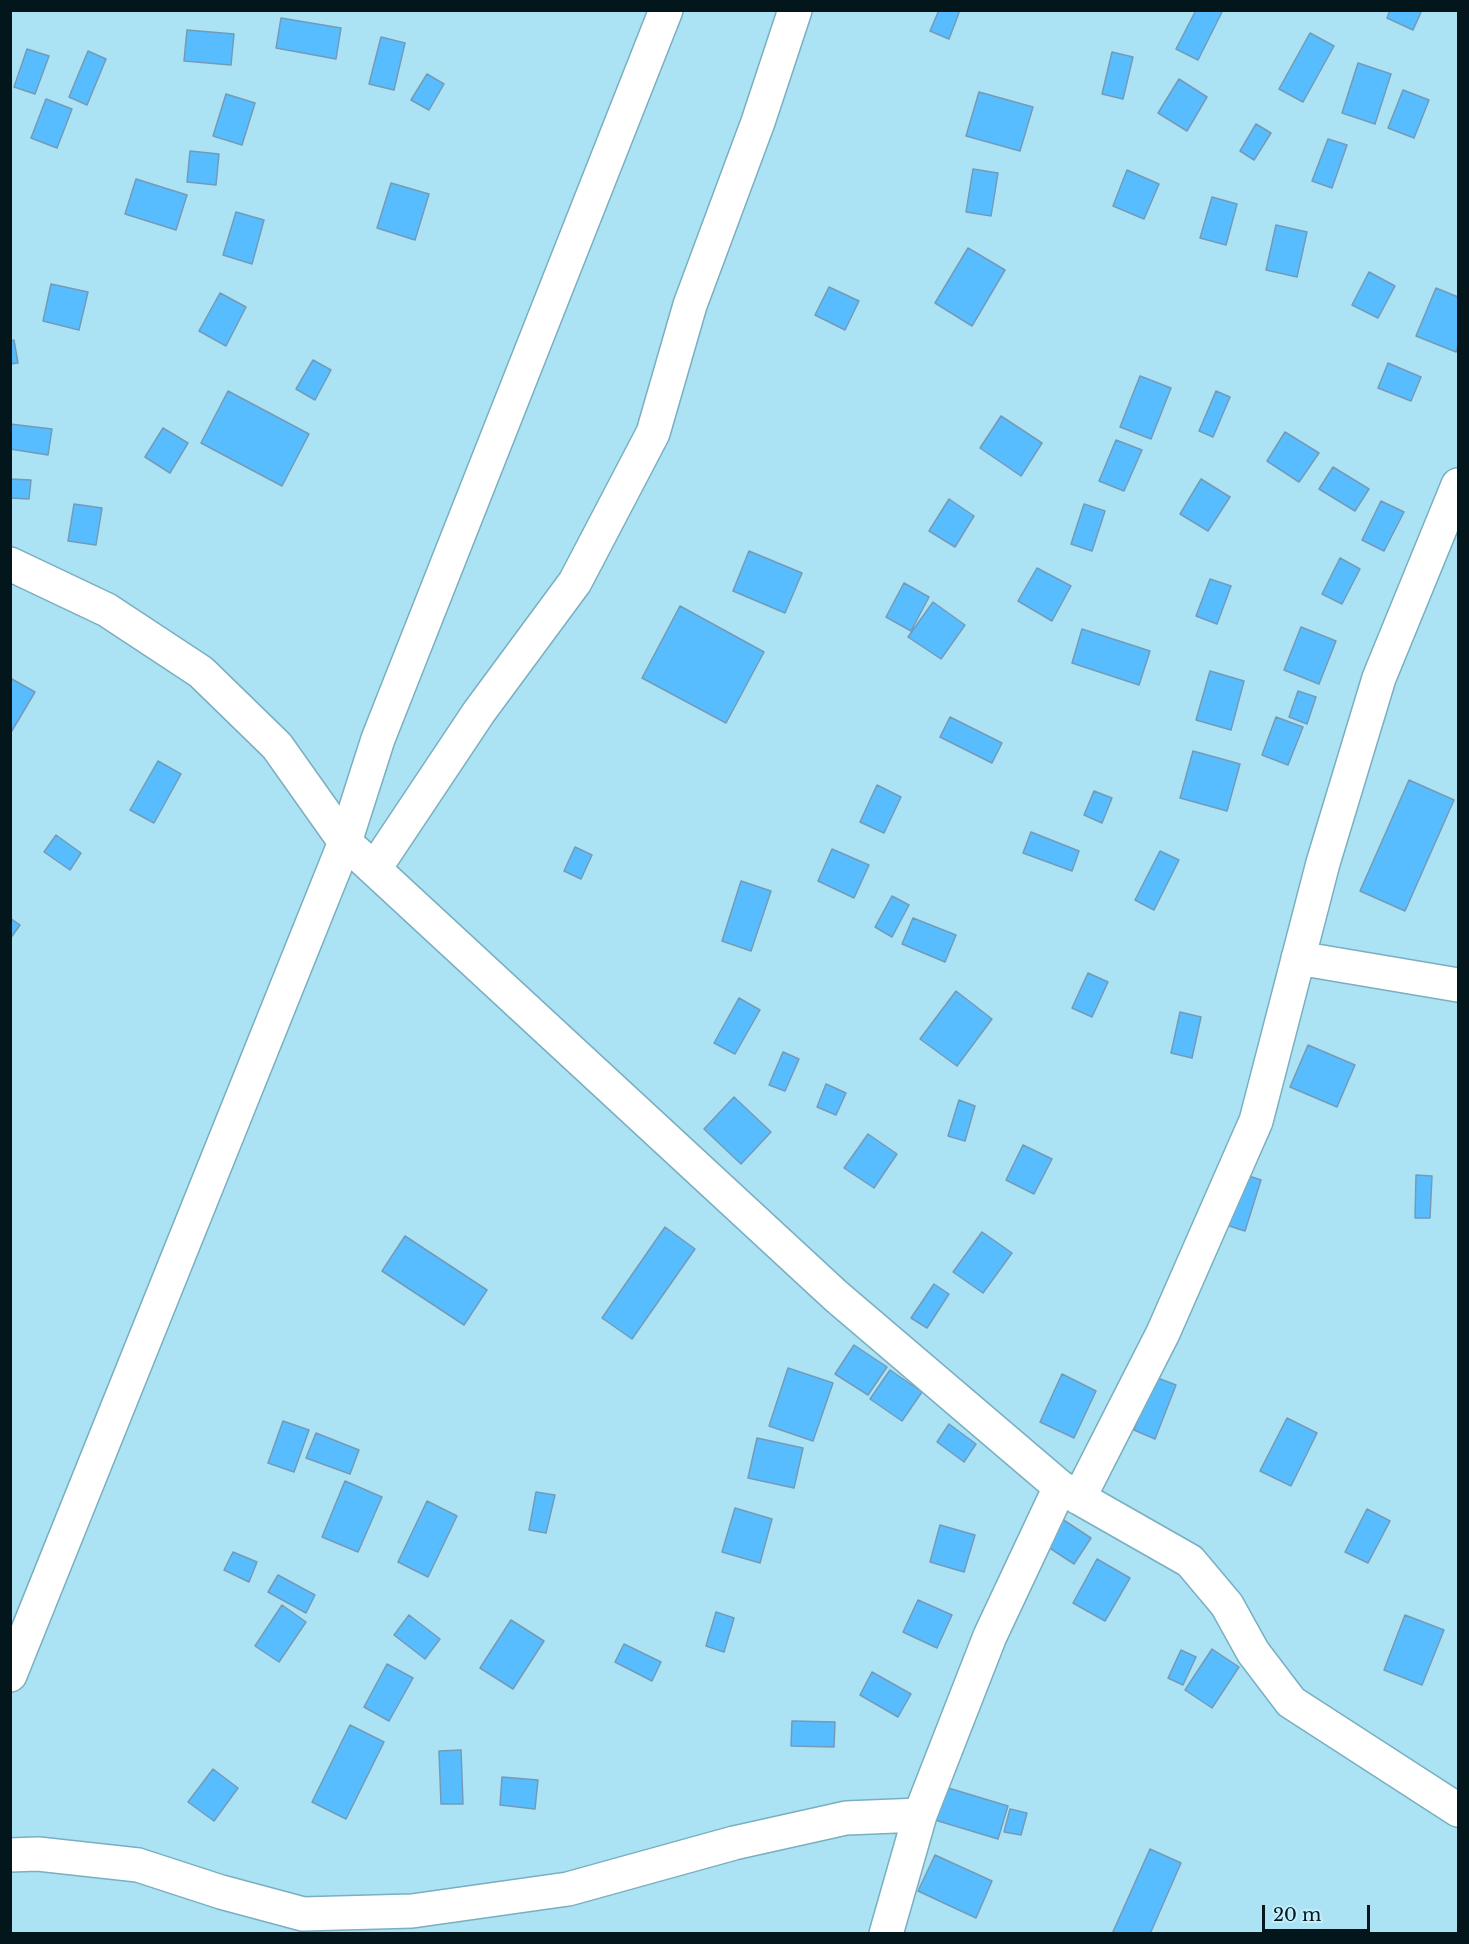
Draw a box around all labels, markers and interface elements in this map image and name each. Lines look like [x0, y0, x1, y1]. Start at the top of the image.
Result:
scale bar [1265, 1893, 1373, 1931]
text: 20 m [1273, 1904, 1321, 1926]

